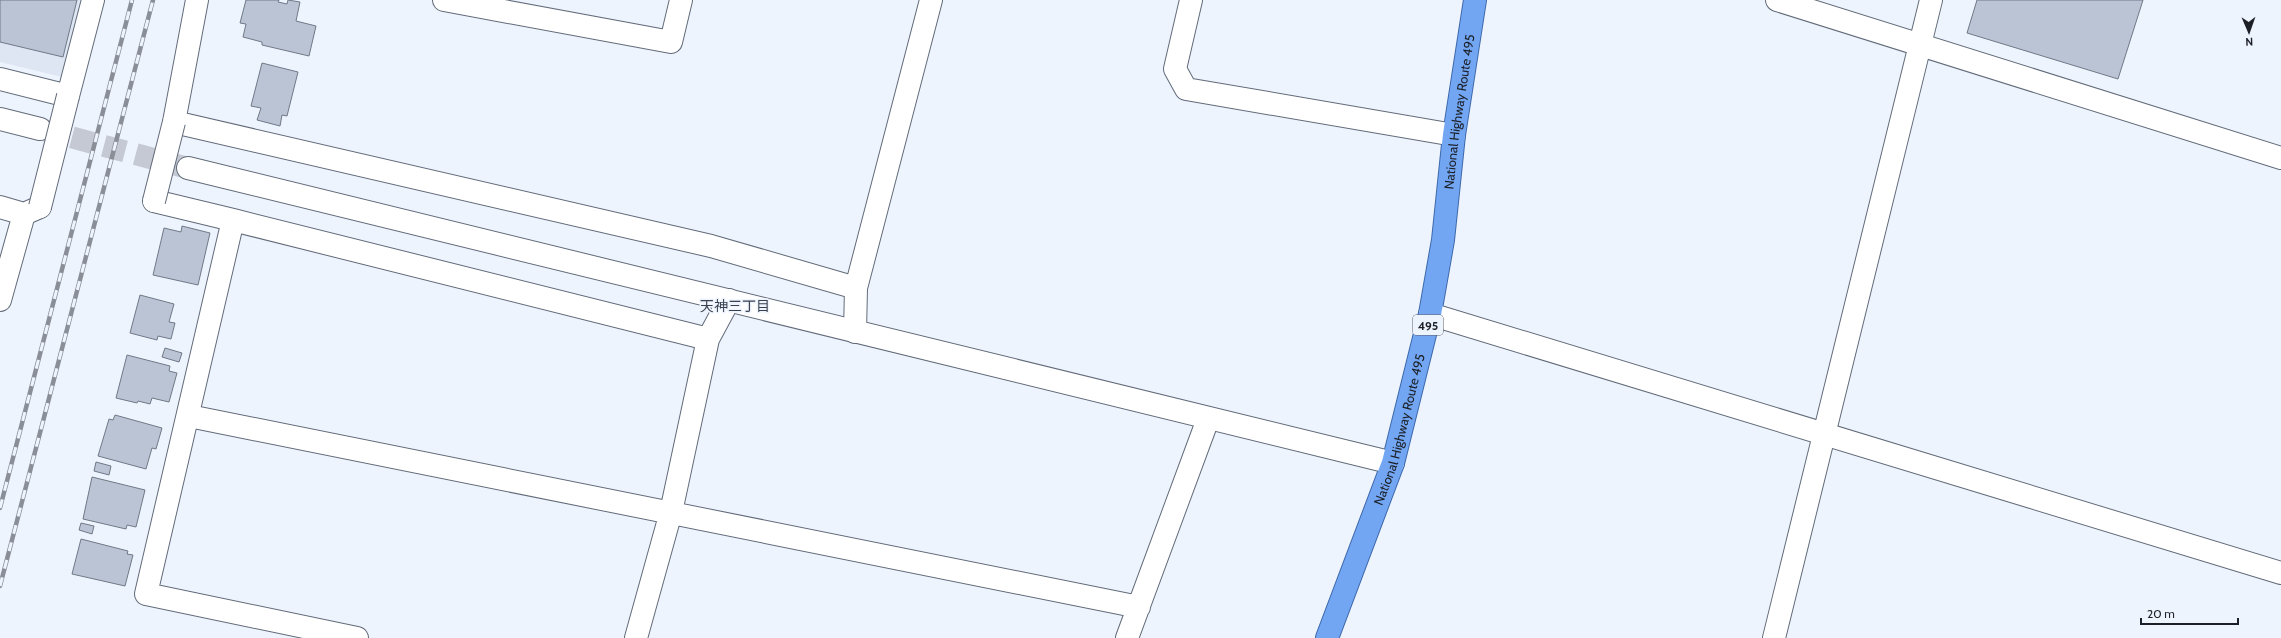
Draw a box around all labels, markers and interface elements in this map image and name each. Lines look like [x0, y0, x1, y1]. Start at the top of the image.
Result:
north arrow [2229, 12, 2269, 52]
street label: National Highway Route 495 [1440, 33, 1478, 190]
text: N [2245, 35, 2253, 49]
district label: 天神三丁目 [700, 297, 770, 315]
road number: 495 [1413, 315, 1443, 335]
street label: National Highway Route 495 [1370, 352, 1428, 507]
scale bar [2141, 600, 2238, 626]
text: 20 m [2147, 606, 2175, 621]

